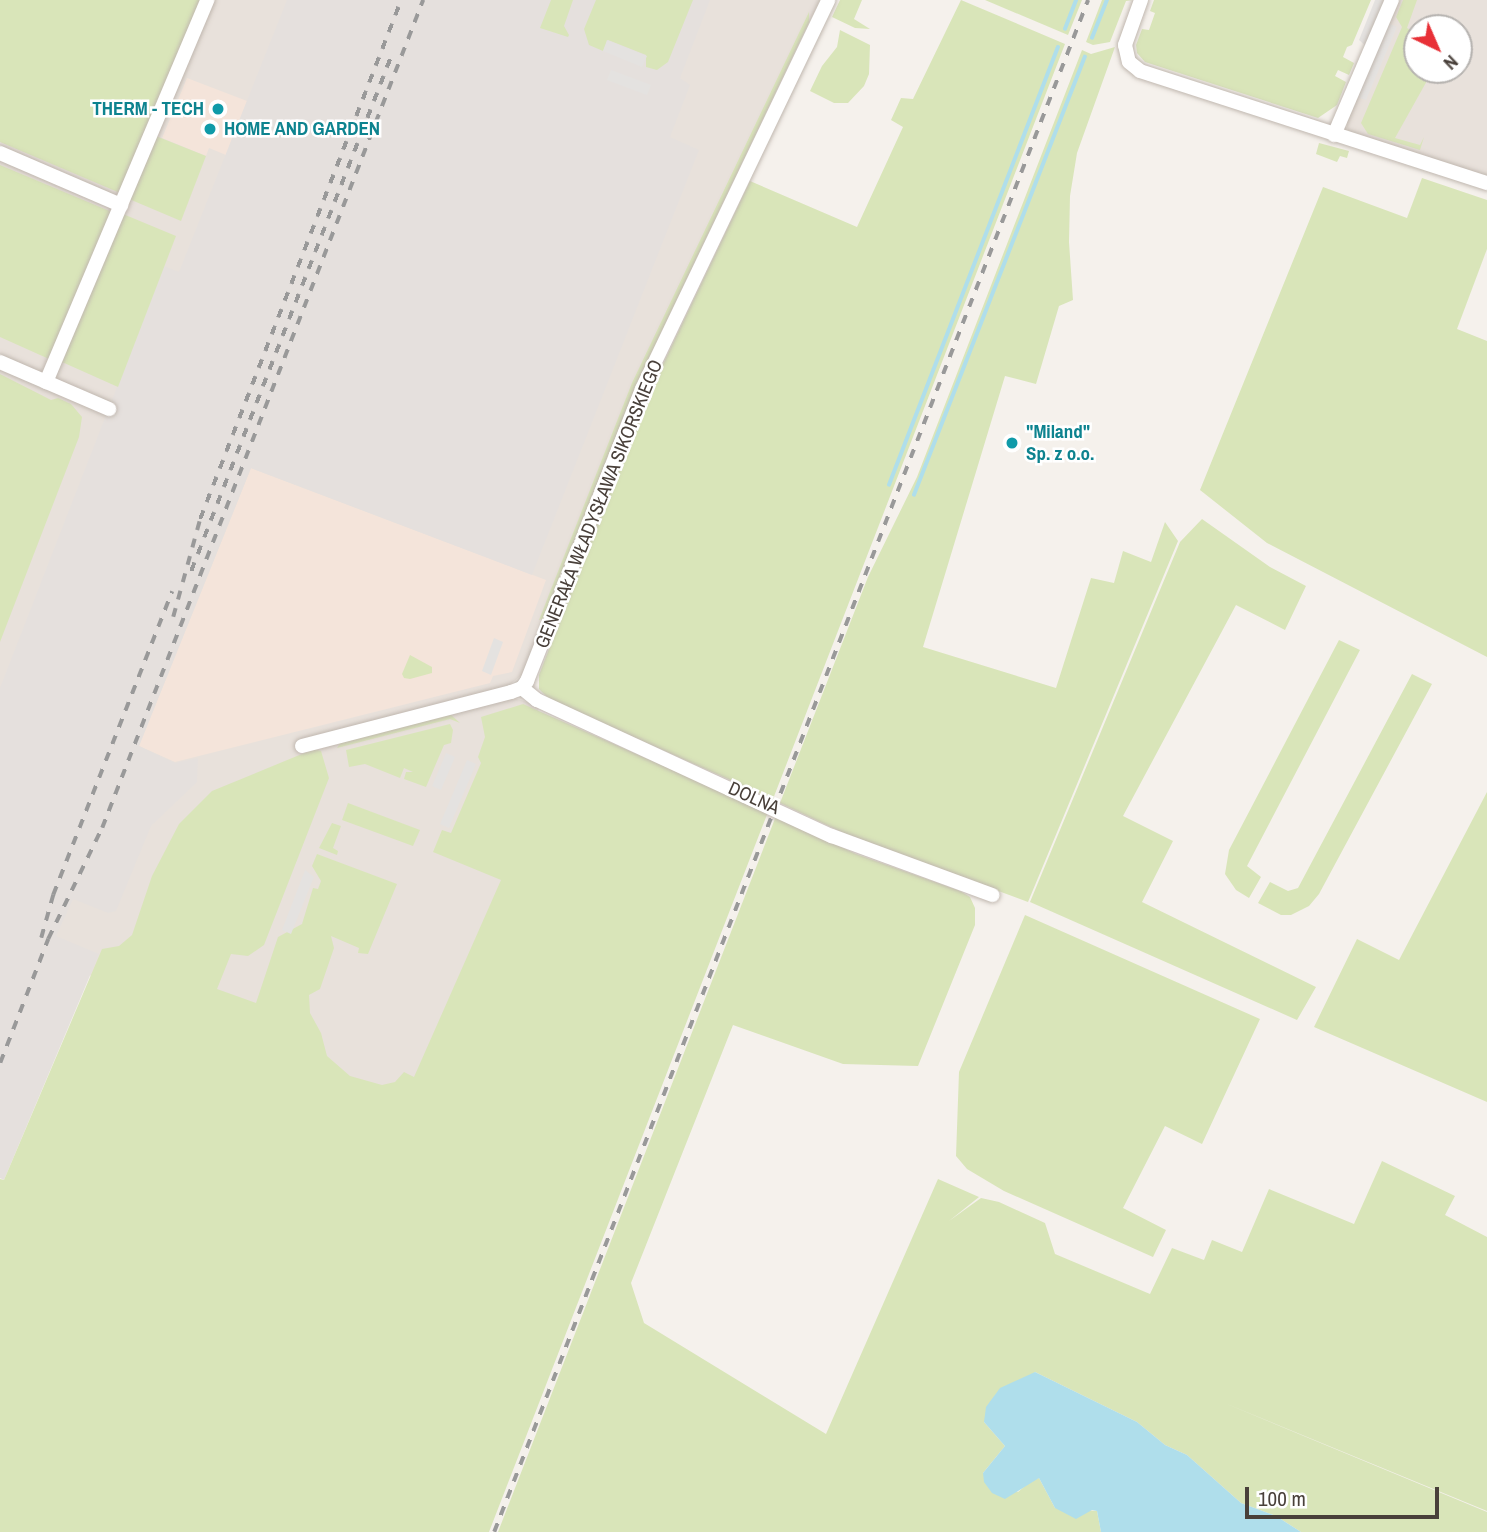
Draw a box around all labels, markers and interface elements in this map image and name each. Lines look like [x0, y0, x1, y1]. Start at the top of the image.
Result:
north arrow [1403, 14, 1473, 84]
text: N [1438, 49, 1464, 76]
place label: THERM - TECH [92, 98, 204, 120]
marker: THERM - TECH [210, 101, 226, 117]
place label: HOME AND GARDEN [224, 118, 381, 140]
marker: HOME AND GARDEN [202, 121, 218, 137]
street label: GENERAŁA WŁADYSŁAWA SIKORSKIEGO [530, 356, 668, 652]
place label: "Miland" Sp. z o.o. [1026, 421, 1094, 465]
marker: "Miland" Sp. z o.o. [1004, 435, 1020, 451]
street label: DOLNA [725, 777, 783, 819]
scale bar [1249, 1472, 1443, 1516]
text: 100 m [1258, 1484, 1306, 1513]

